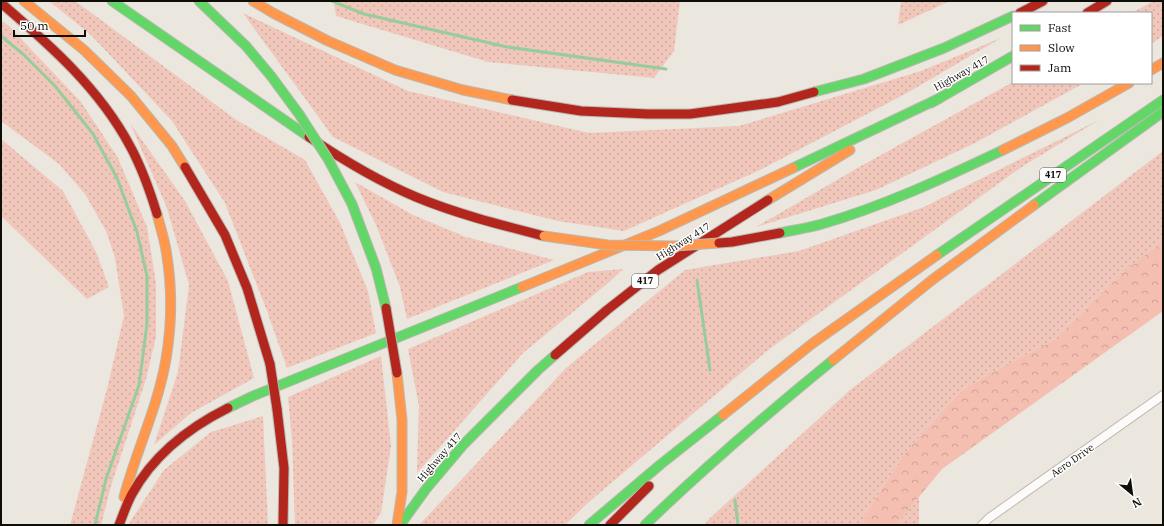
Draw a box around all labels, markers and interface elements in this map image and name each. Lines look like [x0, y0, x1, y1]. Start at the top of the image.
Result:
scale bar [14, 12, 85, 38]
legend [1012, 12, 1152, 84]
text: 50 m [20, 18, 49, 33]
text: Fast [1048, 20, 1072, 35]
text: Slow [1048, 40, 1075, 55]
street label: Highway 417 [931, 53, 991, 94]
text: Jam [1048, 60, 1072, 75]
road number: 417 [1040, 168, 1066, 182]
street label: Highway 417 [654, 220, 713, 263]
road number: 417 [632, 274, 658, 288]
street label: Highway 417 [414, 430, 464, 485]
street label: Aero Drive [1048, 441, 1096, 480]
north arrow [1112, 474, 1152, 514]
text: N [1129, 495, 1144, 511]

